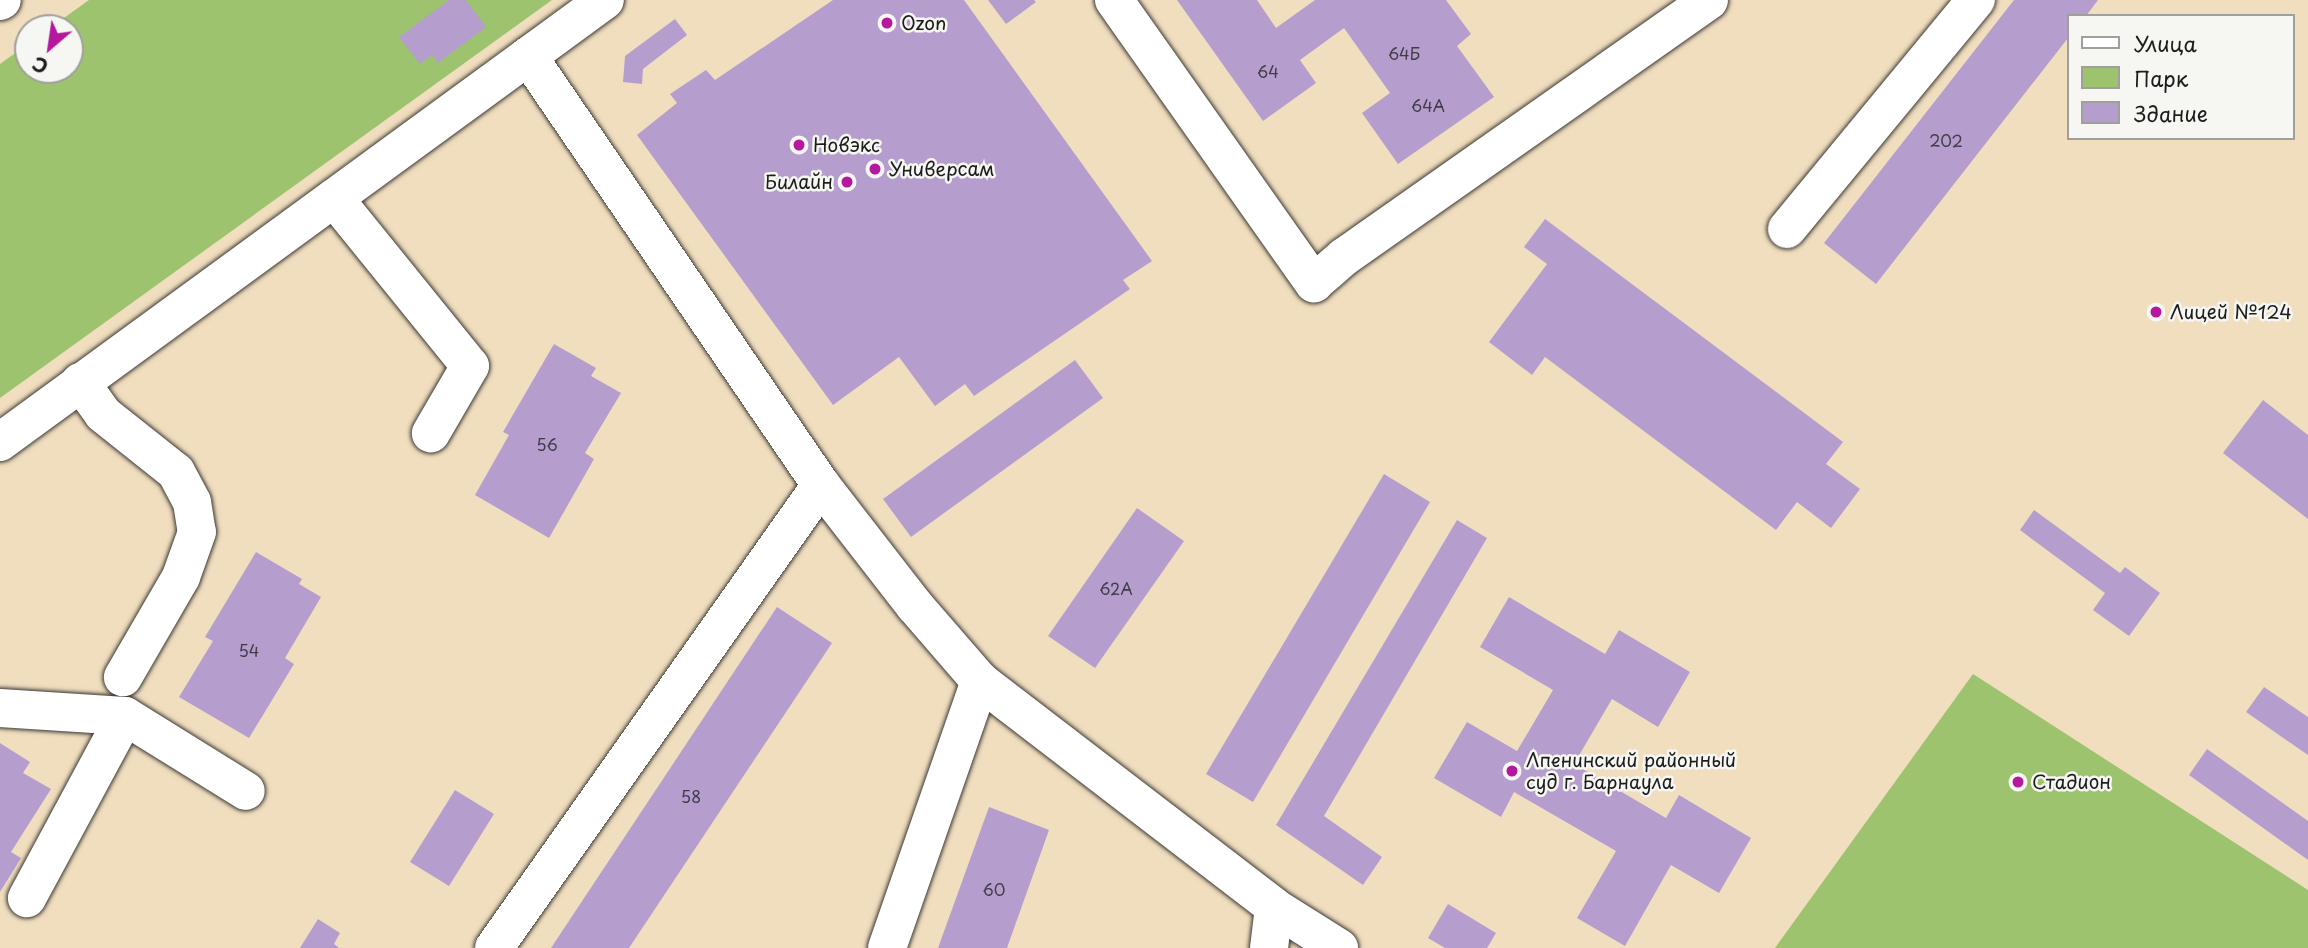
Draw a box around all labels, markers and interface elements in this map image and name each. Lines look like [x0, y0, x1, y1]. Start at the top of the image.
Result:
place label: Ozon [901, 12, 946, 34]
north arrow [14, 14, 84, 84]
legend [2066, 14, 2294, 140]
marker: Ozon [879, 15, 895, 31]
text: Улица [2134, 27, 2197, 59]
house number: 64Б [1388, 43, 1420, 63]
text: С [27, 50, 53, 81]
house number: 64 [1257, 61, 1279, 81]
text: Парк [2134, 62, 2188, 94]
house number: 64А [1411, 95, 1445, 115]
text: Здание [2134, 97, 2208, 129]
house number: 202 [1929, 130, 1963, 150]
place label: Новэкс [813, 134, 880, 156]
marker: Новэкс [791, 137, 807, 153]
place label: Универсам [889, 158, 995, 180]
marker: Универсам [867, 161, 883, 177]
place label: Билайн [765, 171, 833, 193]
marker: Билайн [839, 174, 855, 190]
place label: Лицей №124 [2170, 301, 2291, 323]
marker: Лицей №124 [2148, 304, 2164, 320]
house number: 56 [536, 434, 558, 454]
house number: 62А [1099, 578, 1133, 598]
house number: 54 [239, 640, 259, 660]
place label: Лпенинский районный суд г. Барнаула [1526, 749, 1737, 793]
marker: Лпенинский районный суд г. Барнаула [1504, 763, 1520, 779]
place label: Стадион [2032, 771, 2111, 793]
marker: Стадион [2010, 774, 2026, 790]
house number: 58 [681, 786, 701, 806]
house number: 60 [983, 879, 1005, 899]

